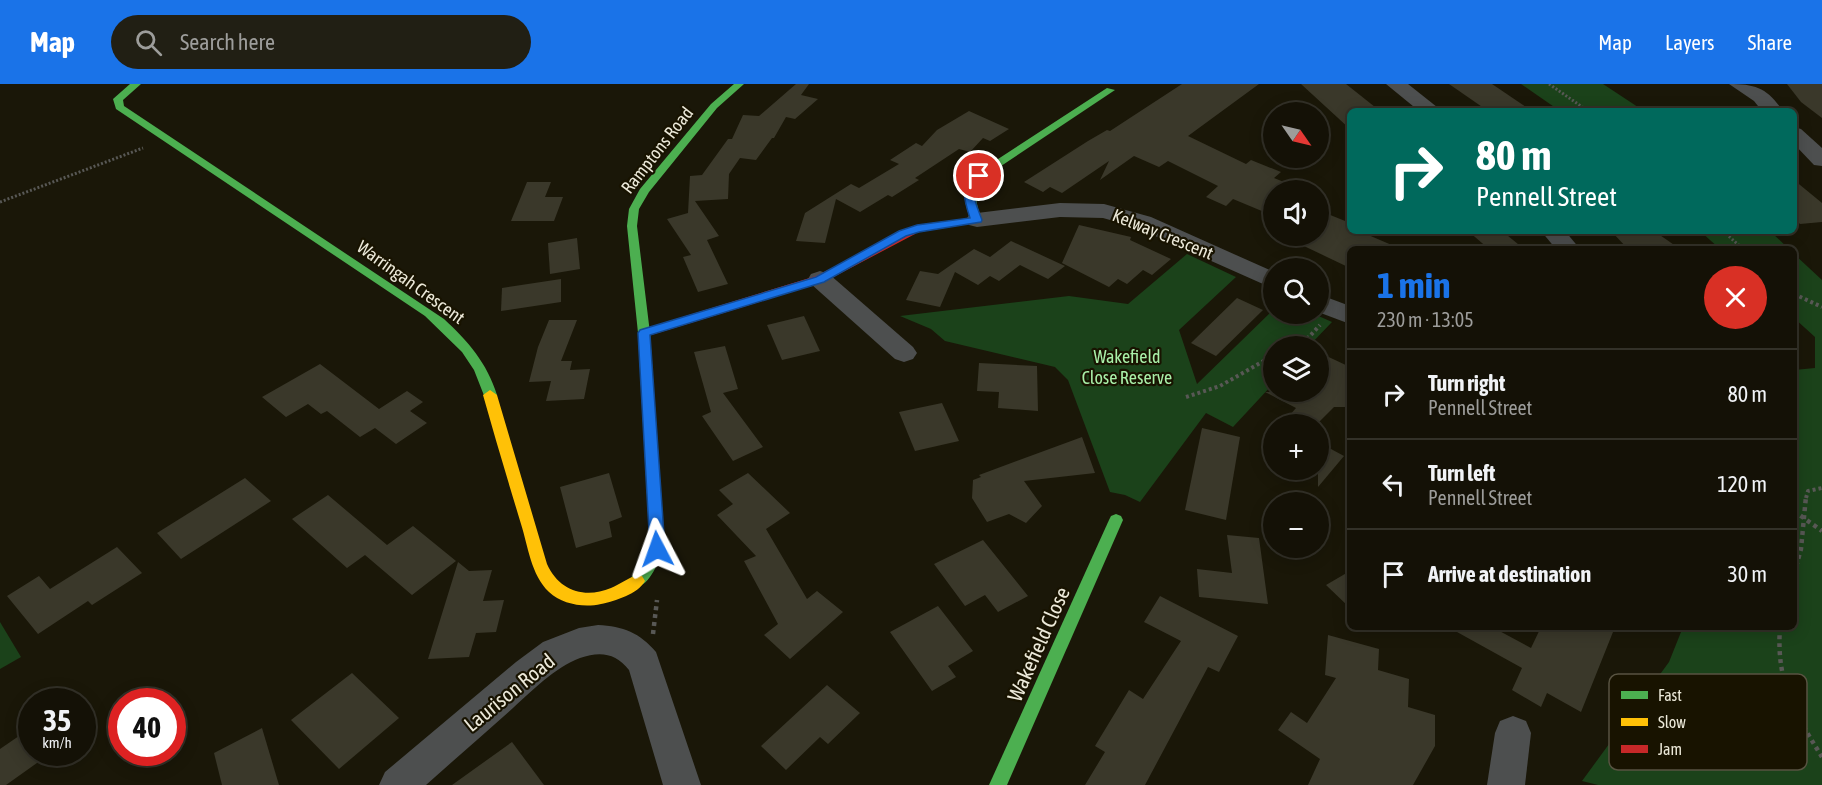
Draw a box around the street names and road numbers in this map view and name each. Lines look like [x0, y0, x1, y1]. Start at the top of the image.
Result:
street label: Ramptons Road [617, 102, 697, 198]
street label: Kelway Crescent [1110, 204, 1216, 264]
street label: Warringah Crescent [353, 236, 469, 328]
street label: Wakefield Close [1002, 583, 1074, 705]
street label: Laurison Road [459, 648, 559, 736]

